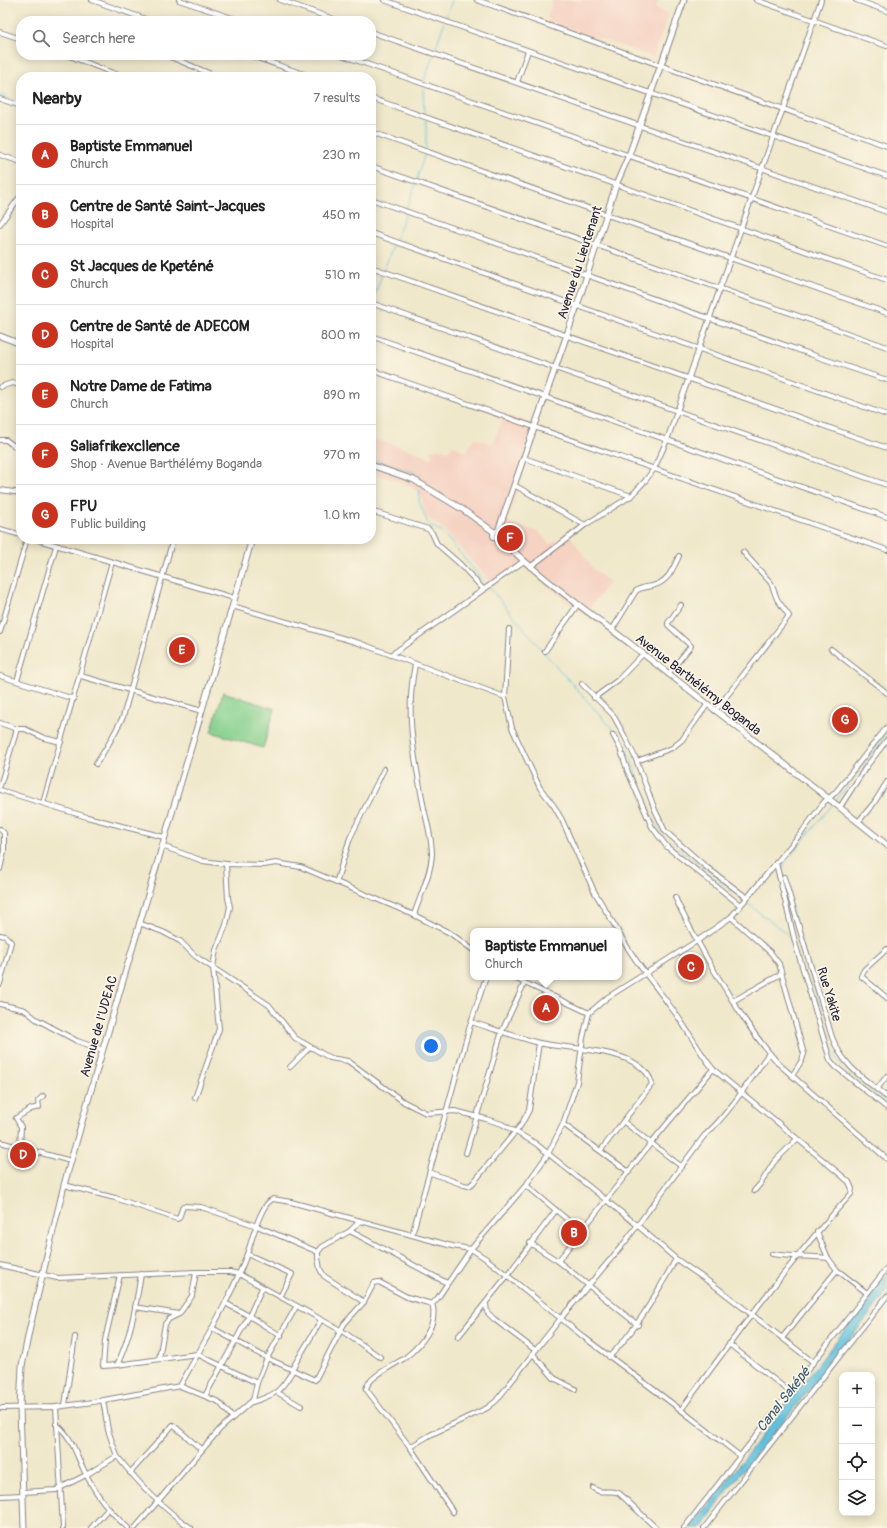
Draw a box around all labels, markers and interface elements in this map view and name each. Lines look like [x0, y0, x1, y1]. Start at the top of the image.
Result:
search box [16, 16, 376, 60]
icon: search [30, 27, 52, 49]
text: Search here [62, 29, 135, 48]
text: Nearby [32, 88, 81, 109]
text: 7 results [313, 90, 360, 106]
text: Baptiste Emmanuel [70, 137, 193, 156]
text: A [41, 147, 49, 163]
text: 230 m [323, 147, 360, 163]
text: Church [70, 156, 108, 172]
text: Centre de Santé Saint-Jacques [70, 197, 265, 216]
street label: Avenue du Lieutenant [554, 203, 606, 321]
text: B [41, 207, 49, 223]
text: 450 m [322, 207, 360, 223]
text: Hospital [70, 216, 114, 232]
text: St Jacques de Kpeténé [70, 257, 214, 276]
text: C [41, 267, 49, 283]
text: 510 m [325, 267, 360, 283]
text: Church [70, 276, 108, 292]
text: Centre de Santé de ADECOM [70, 317, 250, 336]
text: D [41, 327, 49, 343]
text: 800 m [321, 327, 360, 343]
text: Hospital [70, 336, 114, 352]
text: Notre Dame de Fatima [70, 377, 212, 396]
text: E [42, 387, 48, 403]
text: 890 m [324, 387, 360, 403]
text: Church [70, 396, 108, 412]
text: Saliafrikexcllence [70, 437, 180, 456]
text: F [41, 447, 49, 463]
text: 970 m [323, 447, 360, 463]
text: Shop · Avenue Barthélémy Boganda [70, 456, 262, 472]
text: FPU [70, 497, 97, 516]
text: G [41, 507, 49, 523]
text: 1.0 km [323, 507, 360, 523]
text: Public building [70, 516, 146, 532]
pin: F [497, 523, 523, 553]
street label: Avenue Barthélémy Boganda [632, 631, 765, 739]
pin: E [169, 635, 195, 665]
pin: G [832, 705, 858, 735]
popup [470, 928, 622, 980]
text: Baptiste Emmanuel [485, 937, 607, 956]
pin: C [678, 952, 704, 982]
text: Church [485, 956, 523, 972]
street label: Rue Yakite [813, 965, 845, 1024]
street label: Avenue de I'UDEAC [77, 974, 121, 1079]
pin: A [533, 993, 559, 1023]
your location [421, 1036, 441, 1056]
pin: D [10, 1140, 36, 1170]
pin: B [561, 1218, 587, 1248]
water label: Canal Saképé [753, 1362, 815, 1435]
map controls [839, 1372, 875, 1516]
button: + [839, 1372, 875, 1408]
button: − [839, 1408, 875, 1444]
button: locate [839, 1444, 875, 1480]
button: layers [839, 1480, 875, 1516]

